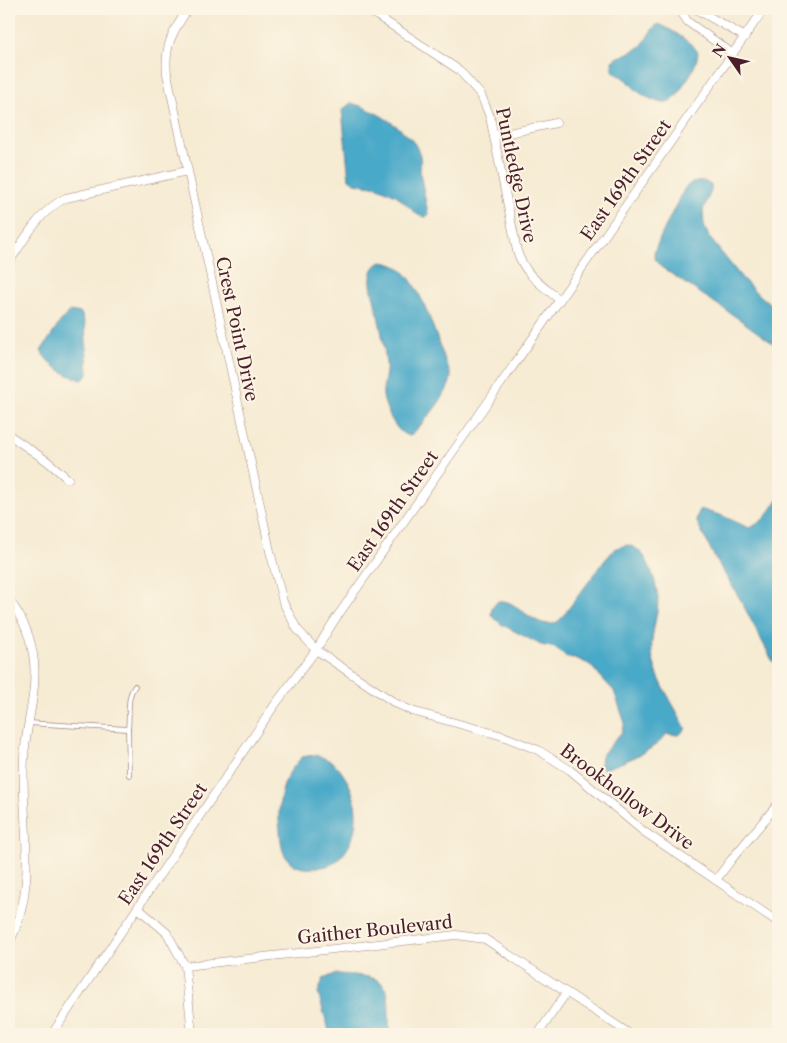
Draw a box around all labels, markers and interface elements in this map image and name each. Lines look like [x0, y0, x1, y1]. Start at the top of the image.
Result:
north arrow [704, 32, 754, 82]
text: N [708, 41, 730, 61]
street label: Puntledge Drive [491, 105, 541, 245]
street label: East 169th Street [576, 115, 676, 245]
street label: Crest Point Drive [211, 255, 263, 403]
street label: East 169th Street [343, 446, 443, 576]
street label: Brookhollow Drive [556, 740, 698, 854]
street label: East 169th Street [114, 778, 212, 909]
street label: Gaither Boulevard [296, 911, 454, 949]

